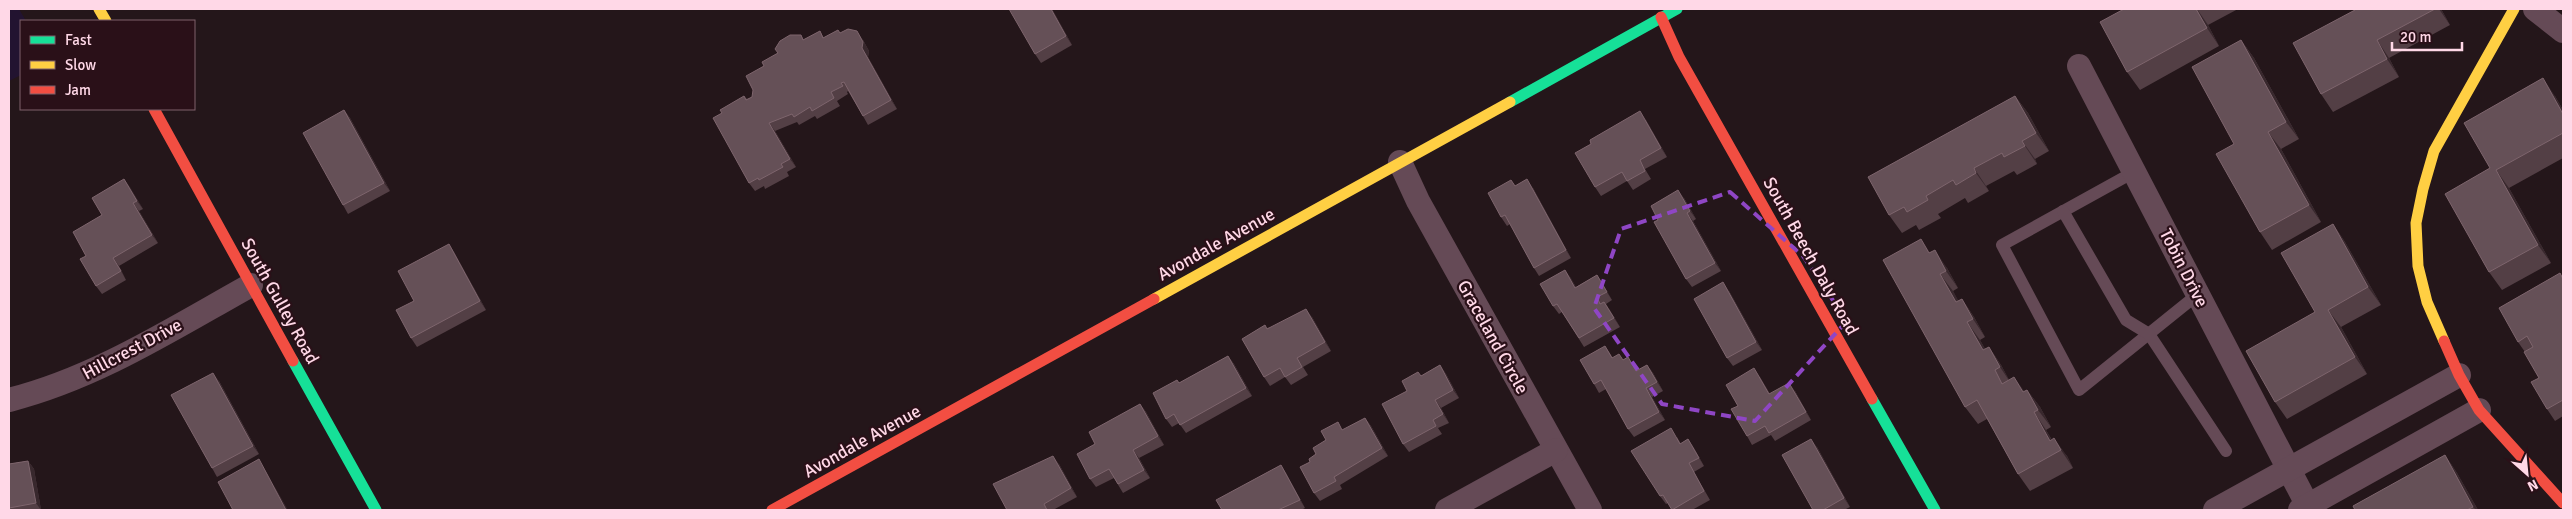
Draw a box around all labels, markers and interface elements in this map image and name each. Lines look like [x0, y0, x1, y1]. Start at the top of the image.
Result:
legend [20, 20, 195, 110]
scale bar [2392, 20, 2462, 52]
text: 20 m [2400, 28, 2431, 46]
text: Fast [65, 31, 92, 49]
text: Slow [65, 56, 96, 74]
text: Jam [65, 81, 91, 99]
street label: South Beech Daly Road [1758, 173, 1864, 339]
street label: Avondale Avenue [1153, 203, 1279, 285]
street label: Tobin Drive [2155, 225, 2213, 311]
street label: South Gulley Road [236, 234, 324, 368]
street label: Graceland Circle [1453, 276, 1533, 398]
street label: Hillcrest Drive [79, 314, 185, 384]
street label: Avondale Avenue [799, 400, 925, 482]
north arrow [2502, 449, 2552, 499]
text: N [2524, 475, 2541, 495]

